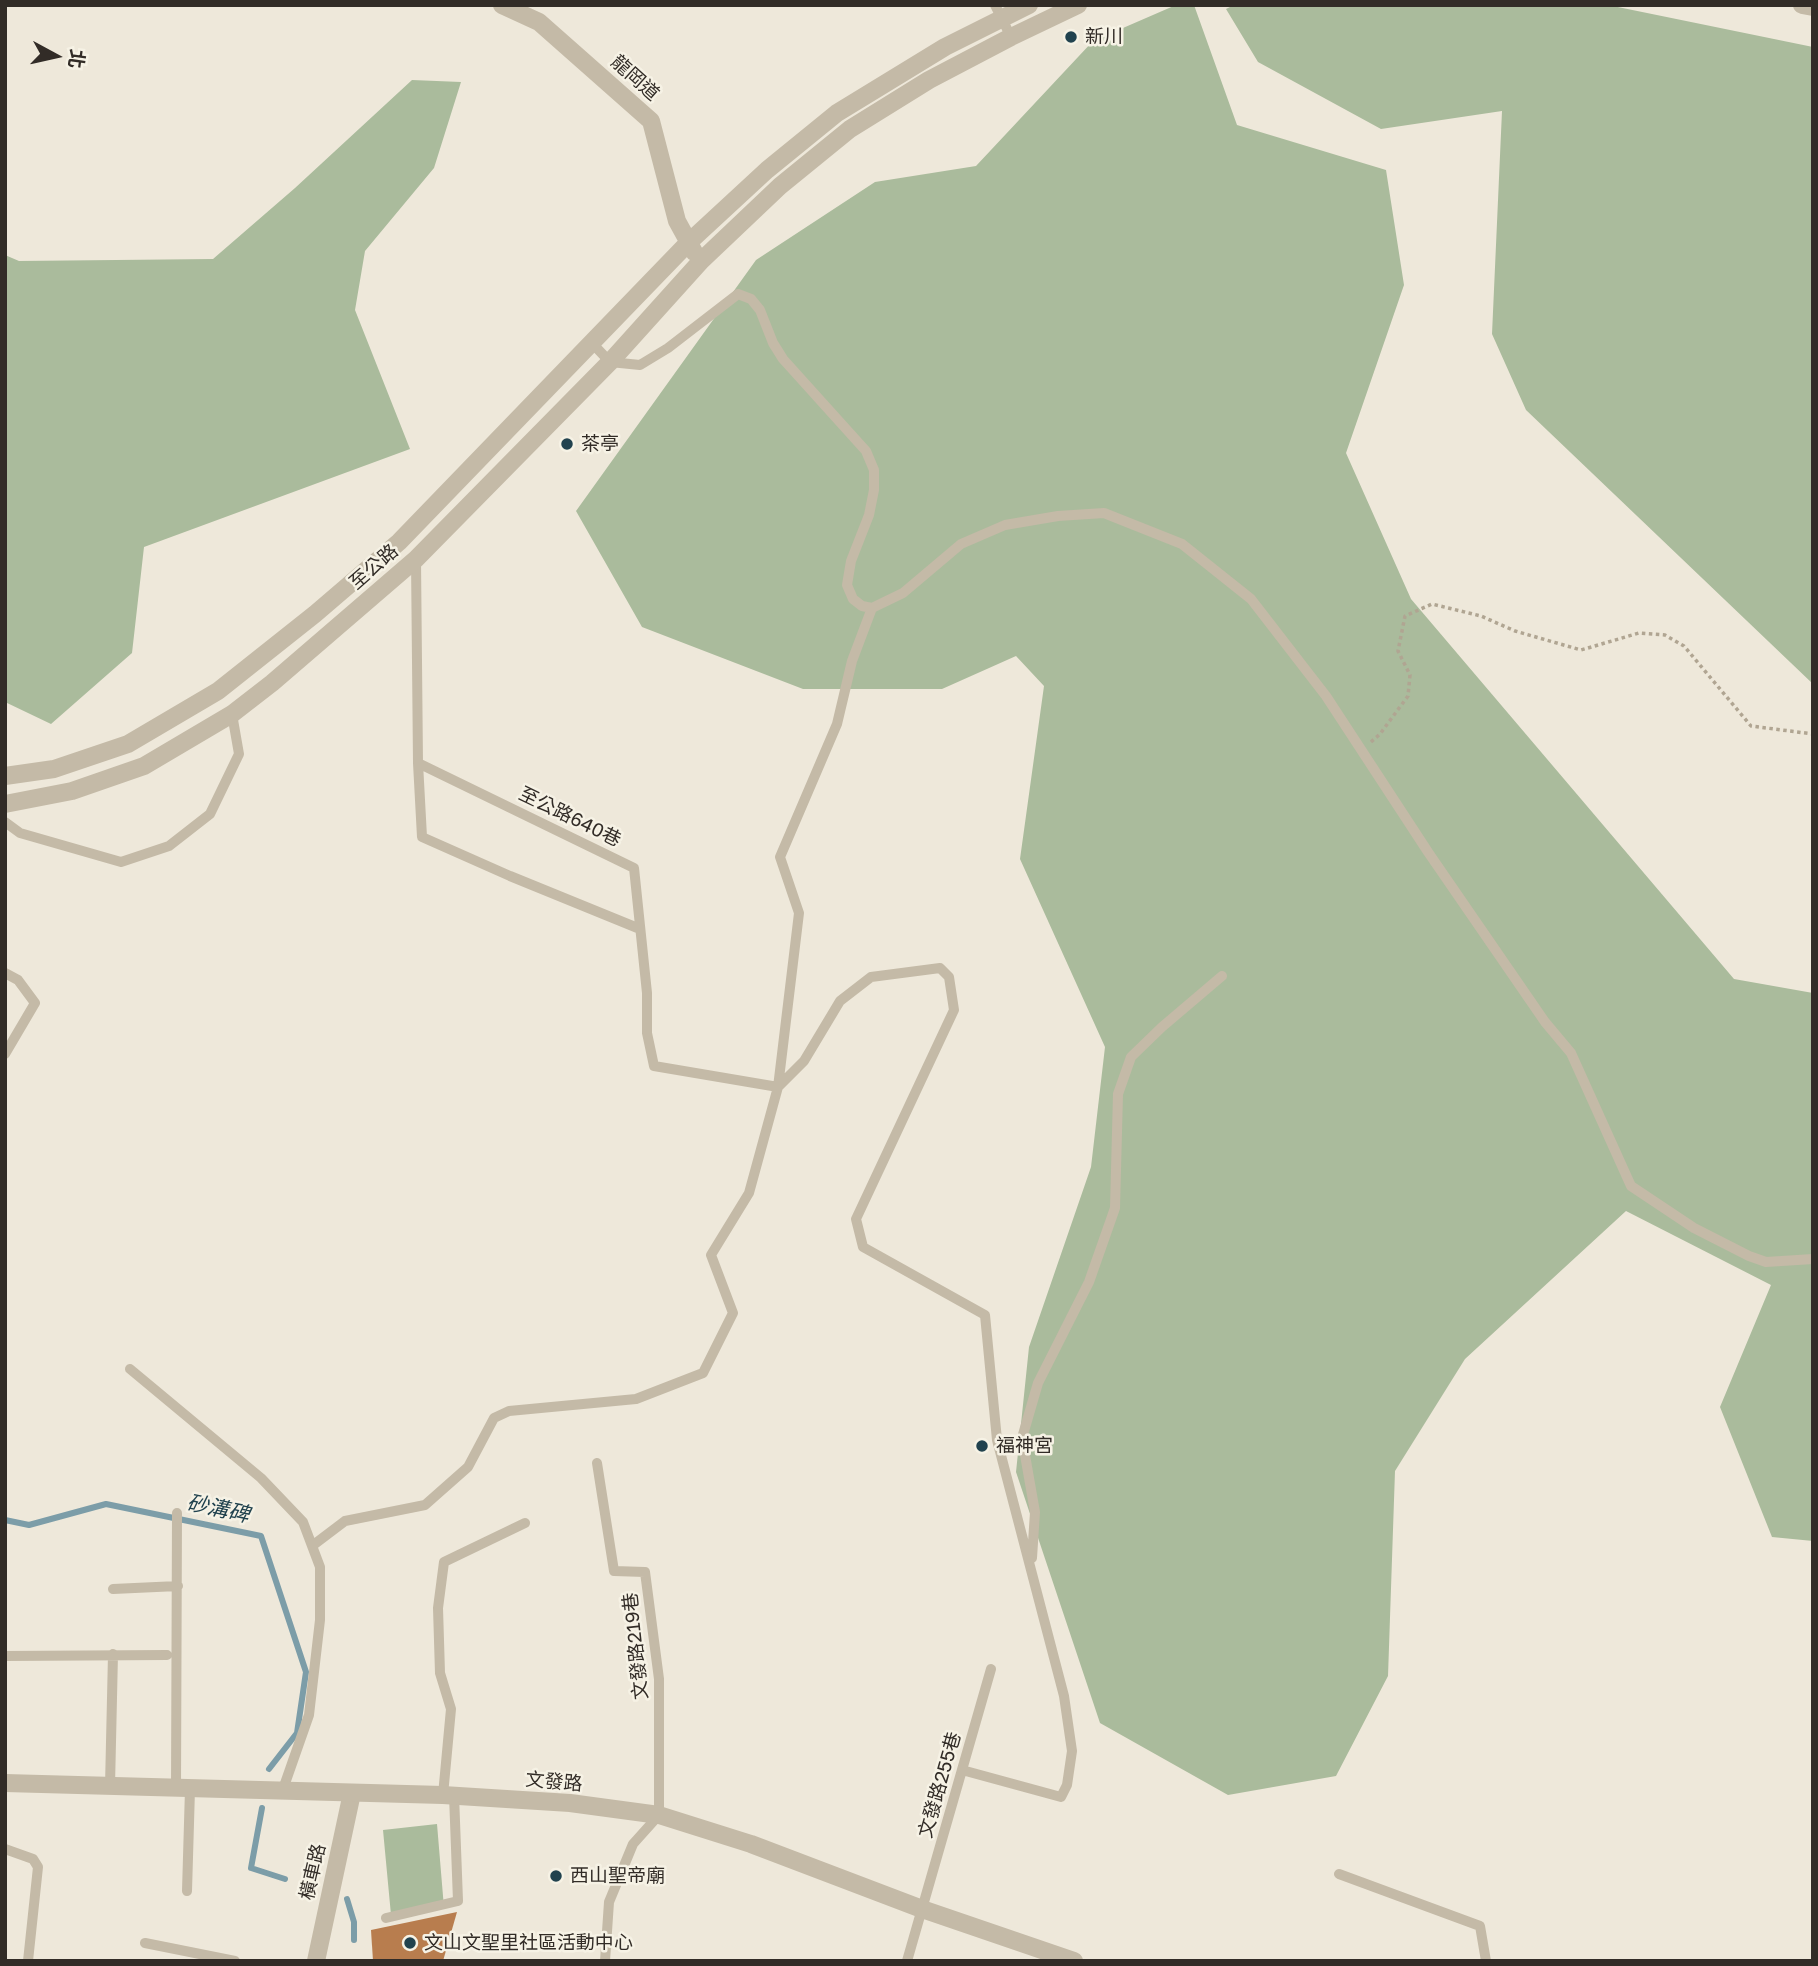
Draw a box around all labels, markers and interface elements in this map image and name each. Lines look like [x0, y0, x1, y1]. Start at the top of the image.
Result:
north arrow [21, 21, 91, 91]
place label: 新川 [1085, 26, 1123, 48]
marker: 新川 [1063, 29, 1079, 45]
text: 北 [65, 48, 90, 70]
street label: 龍岡道 [606, 50, 664, 106]
place label: 茶亭 [581, 433, 619, 455]
marker: 茶亭 [559, 436, 575, 452]
street label: 至公路 [345, 540, 403, 594]
street label: 至公路640巷 [515, 782, 625, 852]
place label: 福神宮 [996, 1435, 1053, 1457]
marker: 福神宮 [974, 1438, 990, 1454]
water label: 砂溝碑 [185, 1490, 251, 1528]
street label: 文發路219巷 [619, 1591, 653, 1701]
street label: 文發路255巷 [914, 1729, 966, 1841]
street label: 文發路 [525, 1768, 583, 1796]
street label: 橫車路 [295, 1842, 331, 1902]
place label: 西山聖帝廟 [570, 1865, 665, 1887]
marker: 西山聖帝廟 [548, 1868, 564, 1884]
place label: 文山文聖里社區活動中心 [424, 1932, 633, 1954]
marker: 文山文聖里社區活動中心 [402, 1935, 418, 1951]

